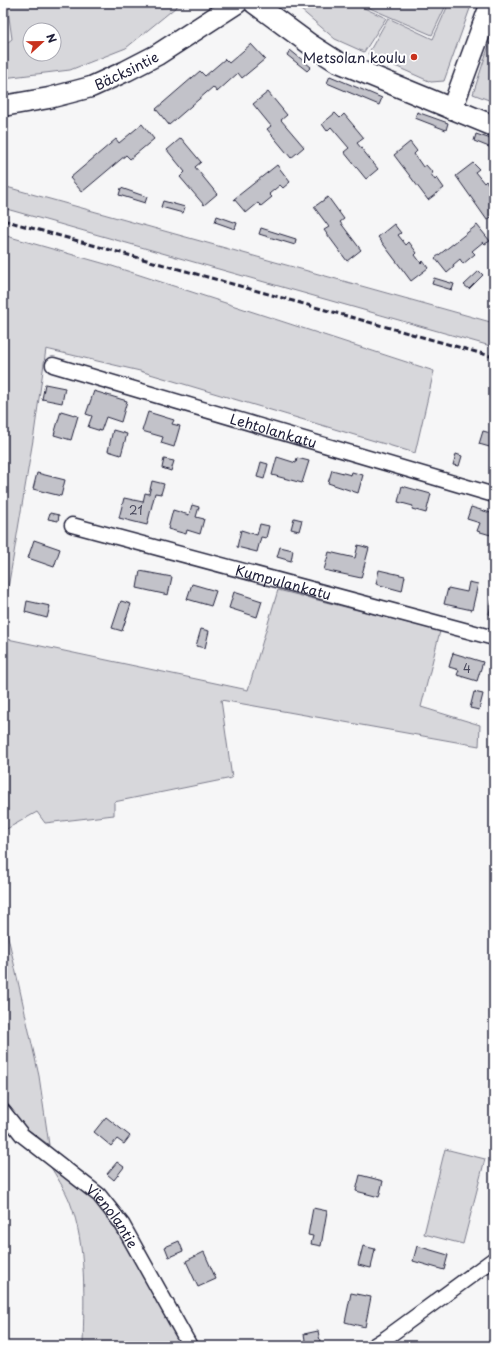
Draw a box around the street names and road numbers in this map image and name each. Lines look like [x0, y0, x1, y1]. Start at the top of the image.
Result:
street label: Bäcksintie [91, 46, 162, 95]
street label: Lehtolankatu [228, 407, 319, 453]
street label: Kumpulankatu [233, 559, 334, 605]
street label: Vienolantie [82, 1179, 144, 1252]

